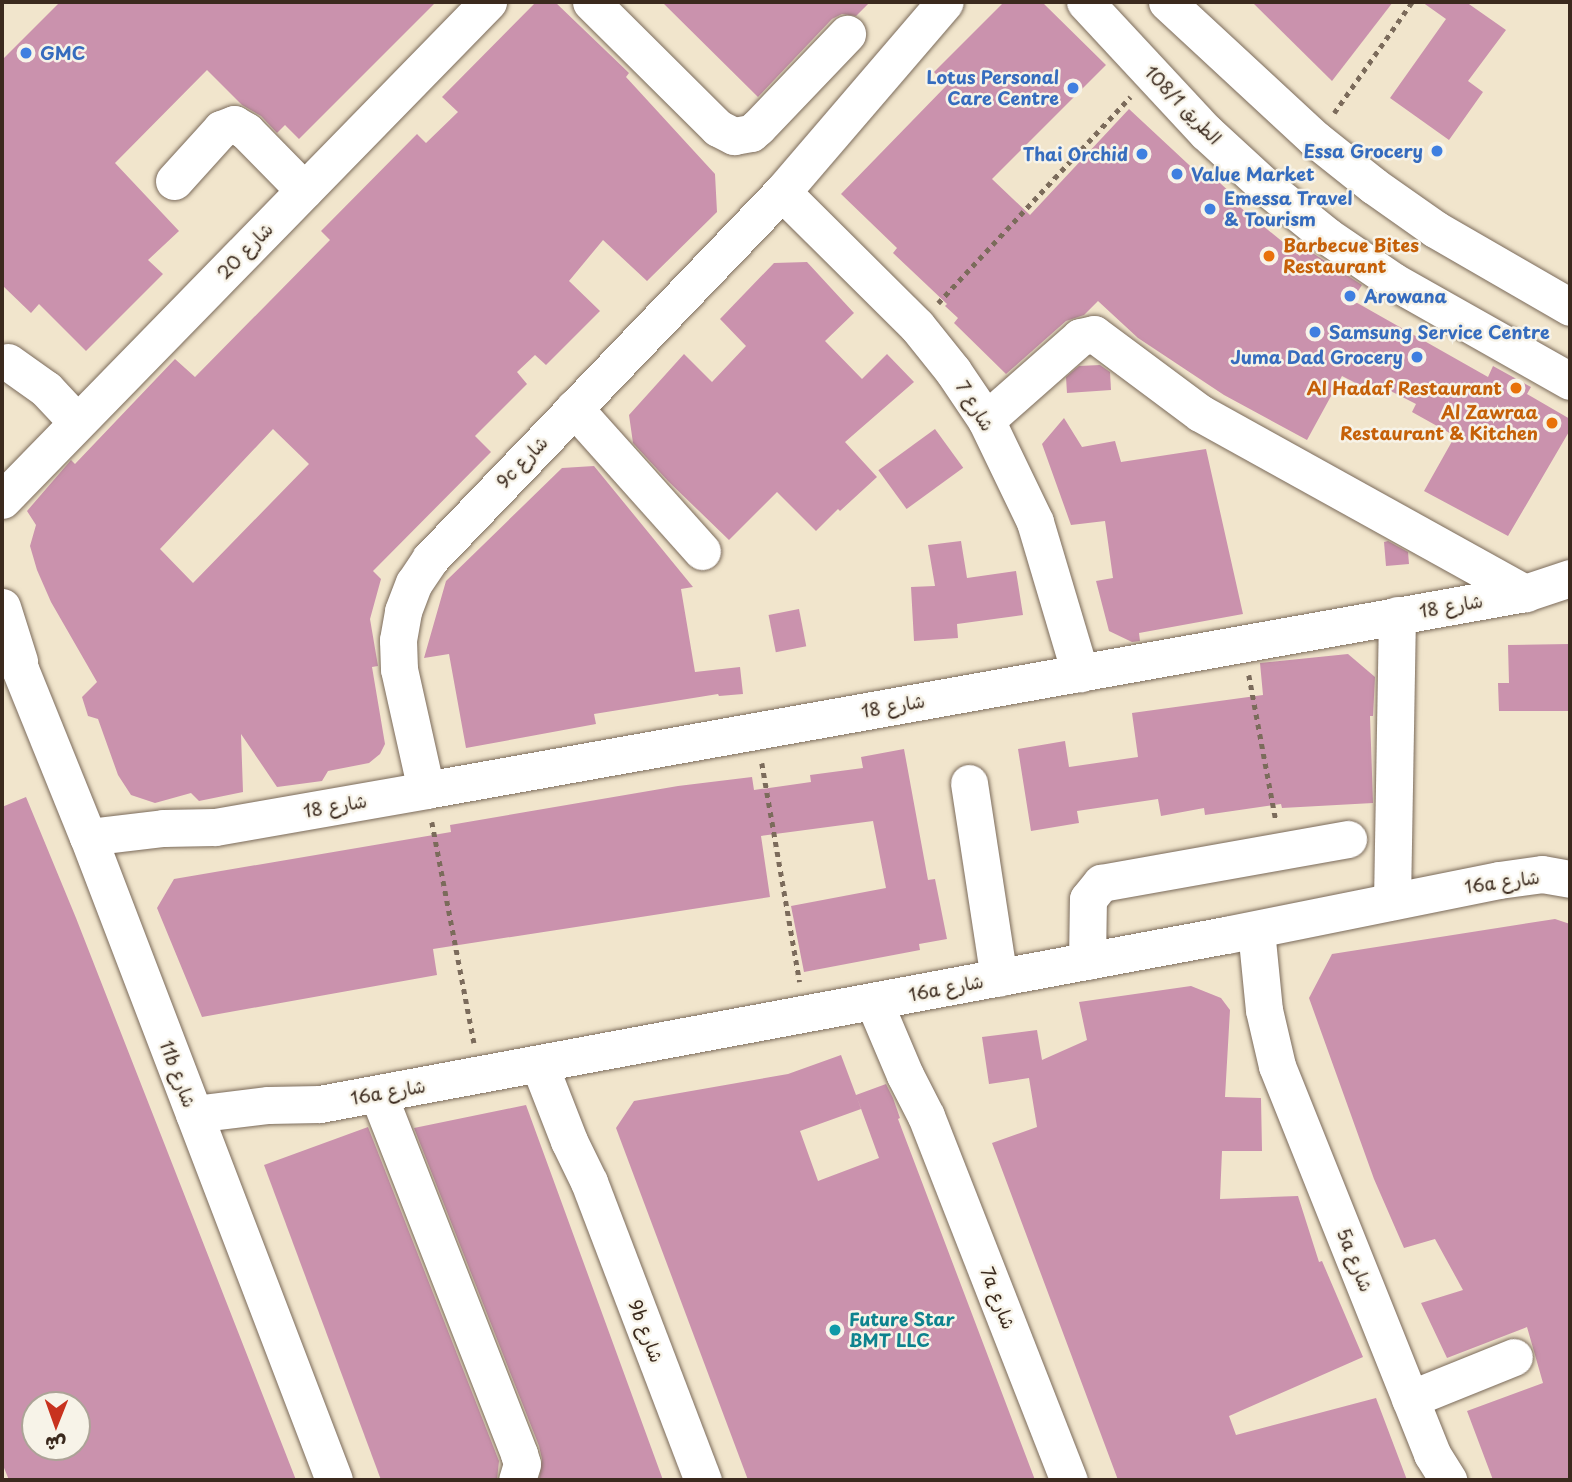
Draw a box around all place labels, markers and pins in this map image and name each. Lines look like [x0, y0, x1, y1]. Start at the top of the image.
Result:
place label: GMC [40, 42, 85, 64]
marker: GMC [18, 45, 34, 61]
place label: Lotus Personal Care Centre [926, 67, 1059, 110]
marker: Lotus Personal Care Centre [1065, 80, 1081, 96]
place label: Essa Grocery [1303, 140, 1423, 162]
place label: Thai Orchid [1022, 143, 1128, 165]
marker: Essa Grocery [1429, 143, 1445, 159]
marker: Thai Orchid [1134, 146, 1150, 162]
place label: Value Market [1191, 163, 1314, 185]
marker: Value Market [1169, 166, 1185, 182]
place label: Emessa Travel & Tourism [1224, 188, 1352, 230]
marker: Emessa Travel & Tourism [1202, 201, 1218, 217]
place label: Barbecue Bites Restaurant [1283, 235, 1420, 278]
marker: Barbecue Bites Restaurant [1261, 248, 1277, 264]
place label: Arowana [1364, 285, 1447, 307]
marker: Arowana [1342, 288, 1358, 304]
place label: Samsung Service Centre [1329, 321, 1550, 343]
marker: Samsung Service Centre [1307, 324, 1323, 340]
place label: Juma Dad Grocery [1230, 346, 1403, 368]
marker: Juma Dad Grocery [1409, 349, 1425, 365]
place label: Al Hadaf Restaurant [1309, 377, 1502, 399]
marker: Al Hadaf Restaurant [1508, 380, 1524, 396]
place label: Al Zawraa Restaurant & Kitchen [1340, 402, 1538, 444]
marker: Al Zawraa Restaurant & Kitchen [1544, 415, 1560, 431]
place label: Future Star BMT LLC [849, 1309, 956, 1352]
marker: Future Star BMT LLC [827, 1322, 843, 1338]

